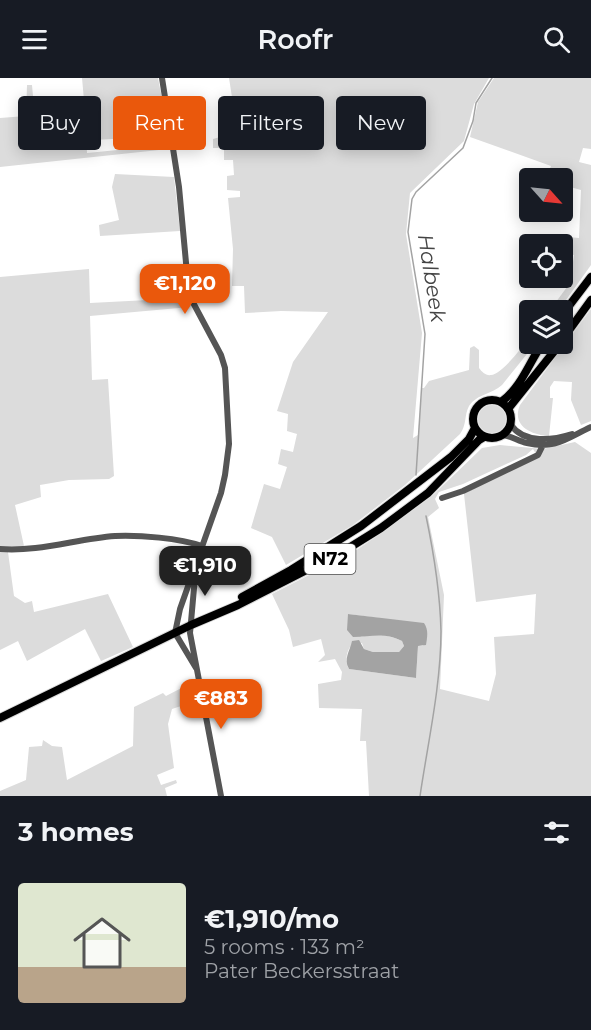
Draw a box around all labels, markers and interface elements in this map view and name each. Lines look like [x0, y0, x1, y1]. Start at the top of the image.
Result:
icon: menu [18, 23, 51, 56]
text: Roofr [258, 23, 333, 56]
icon: search [540, 23, 573, 56]
chip: Buy [18, 96, 101, 150]
chip: Rent [113, 96, 206, 150]
chip: Filters [218, 96, 324, 150]
chip: New [336, 96, 426, 150]
north arrow [519, 168, 573, 222]
map controls [519, 168, 573, 354]
water label: Halbeek [413, 232, 452, 325]
button: locate [519, 234, 573, 288]
pin: €1,120 [136, 264, 234, 315]
text: €1,120 [154, 271, 216, 295]
button: layers [519, 300, 573, 354]
road number: N72 [304, 544, 356, 574]
pin: €1,910 [156, 546, 254, 597]
text: €1,910 [173, 553, 237, 577]
pin: €883 [185, 679, 257, 730]
text: €883 [194, 686, 248, 710]
text: 3 homes [18, 816, 133, 848]
icon: filters [540, 816, 573, 849]
text: €1,910/mo [204, 903, 339, 935]
icon: home [66, 907, 138, 979]
text: 5 rooms · 133 m² [204, 935, 365, 959]
text: Pater Beckersstraat [204, 959, 399, 983]

